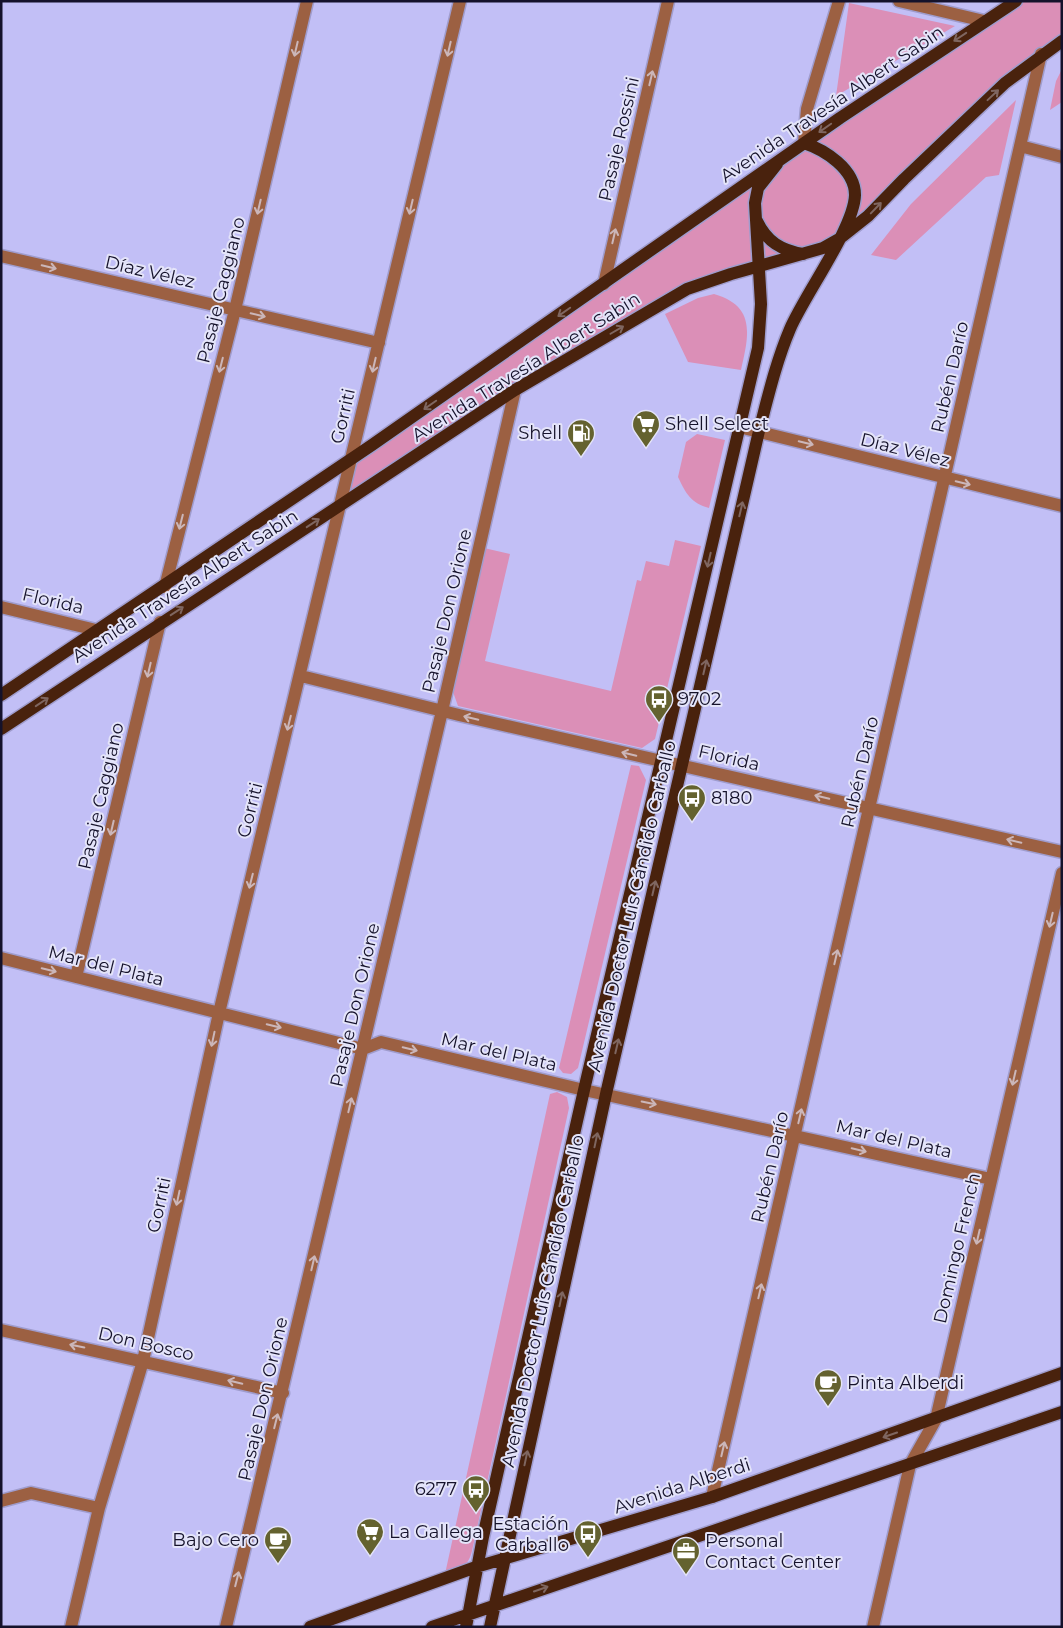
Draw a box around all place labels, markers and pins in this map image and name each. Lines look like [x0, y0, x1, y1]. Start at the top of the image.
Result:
supermarket icon: Shell Select [631, 409, 661, 448]
place label: Shell Select [665, 413, 769, 435]
fuel station icon: Shell [566, 418, 596, 457]
place label: Shell [518, 422, 562, 444]
bus stop icon: 9702 [644, 684, 674, 723]
place label: 9702 [678, 688, 721, 710]
bus stop icon: 8180 [677, 783, 707, 822]
place label: 8180 [711, 787, 752, 809]
cafe icon: Pinta Alberdi [813, 1368, 843, 1407]
place label: Pinta Alberdi [847, 1372, 964, 1394]
bus stop icon: 6277 [461, 1474, 491, 1513]
place label: 6277 [415, 1478, 457, 1500]
place label: Estación Carballo [492, 1513, 569, 1556]
supermarket icon: La Gallega [355, 1517, 385, 1556]
bus stop icon: Estación Carballo [573, 1519, 603, 1558]
place label: La Gallega [389, 1521, 483, 1543]
cafe icon: Bajo Cero [263, 1525, 293, 1564]
place label: Bajo Cero [172, 1529, 259, 1551]
place label: Personal Contact Center [705, 1530, 841, 1573]
office icon: Personal Contact Center [671, 1536, 701, 1575]

